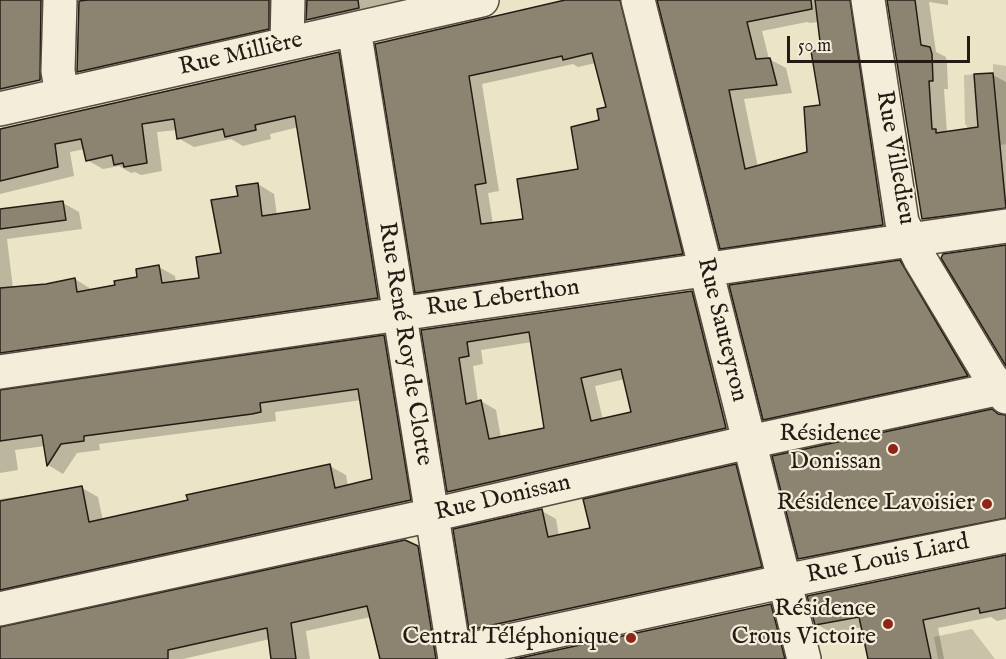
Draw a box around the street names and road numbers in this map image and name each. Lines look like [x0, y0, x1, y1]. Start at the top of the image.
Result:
street label: Rue Millière [176, 27, 306, 83]
street label: Rue Villedieu [868, 89, 920, 227]
street label: Rue René Roy de Clotte [371, 220, 437, 468]
street label: Rue Sauteyron [689, 255, 753, 405]
street label: Rue Leberthon [425, 274, 581, 324]
street label: Rue Donissan [432, 469, 574, 529]
street label: Rue Louis Liard [804, 529, 972, 591]

